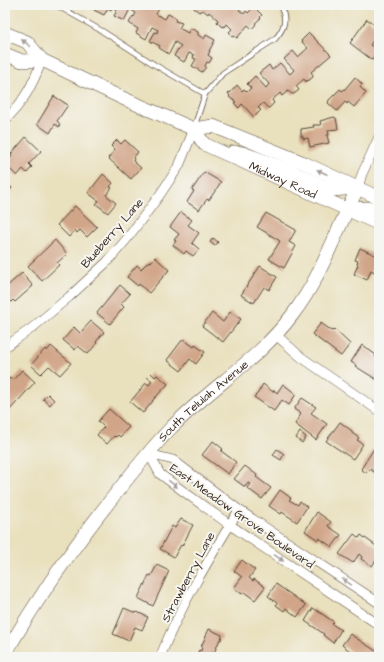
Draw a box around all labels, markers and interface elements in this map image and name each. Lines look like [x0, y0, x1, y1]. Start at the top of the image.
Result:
one-way arrow [20, 39, 31, 47]
street label: Midway Road [246, 158, 319, 203]
one-way arrow [317, 169, 328, 175]
street label: Blueberry Lane [77, 194, 149, 273]
street label: South Telulah Avenue [154, 356, 253, 446]
street label: East Meadow Grove Boulevard [166, 460, 317, 573]
one-way arrow [167, 479, 178, 488]
street label: Strawberry Lane [158, 529, 220, 626]
one-way arrow [274, 554, 284, 562]
one-way arrow [341, 578, 352, 586]

